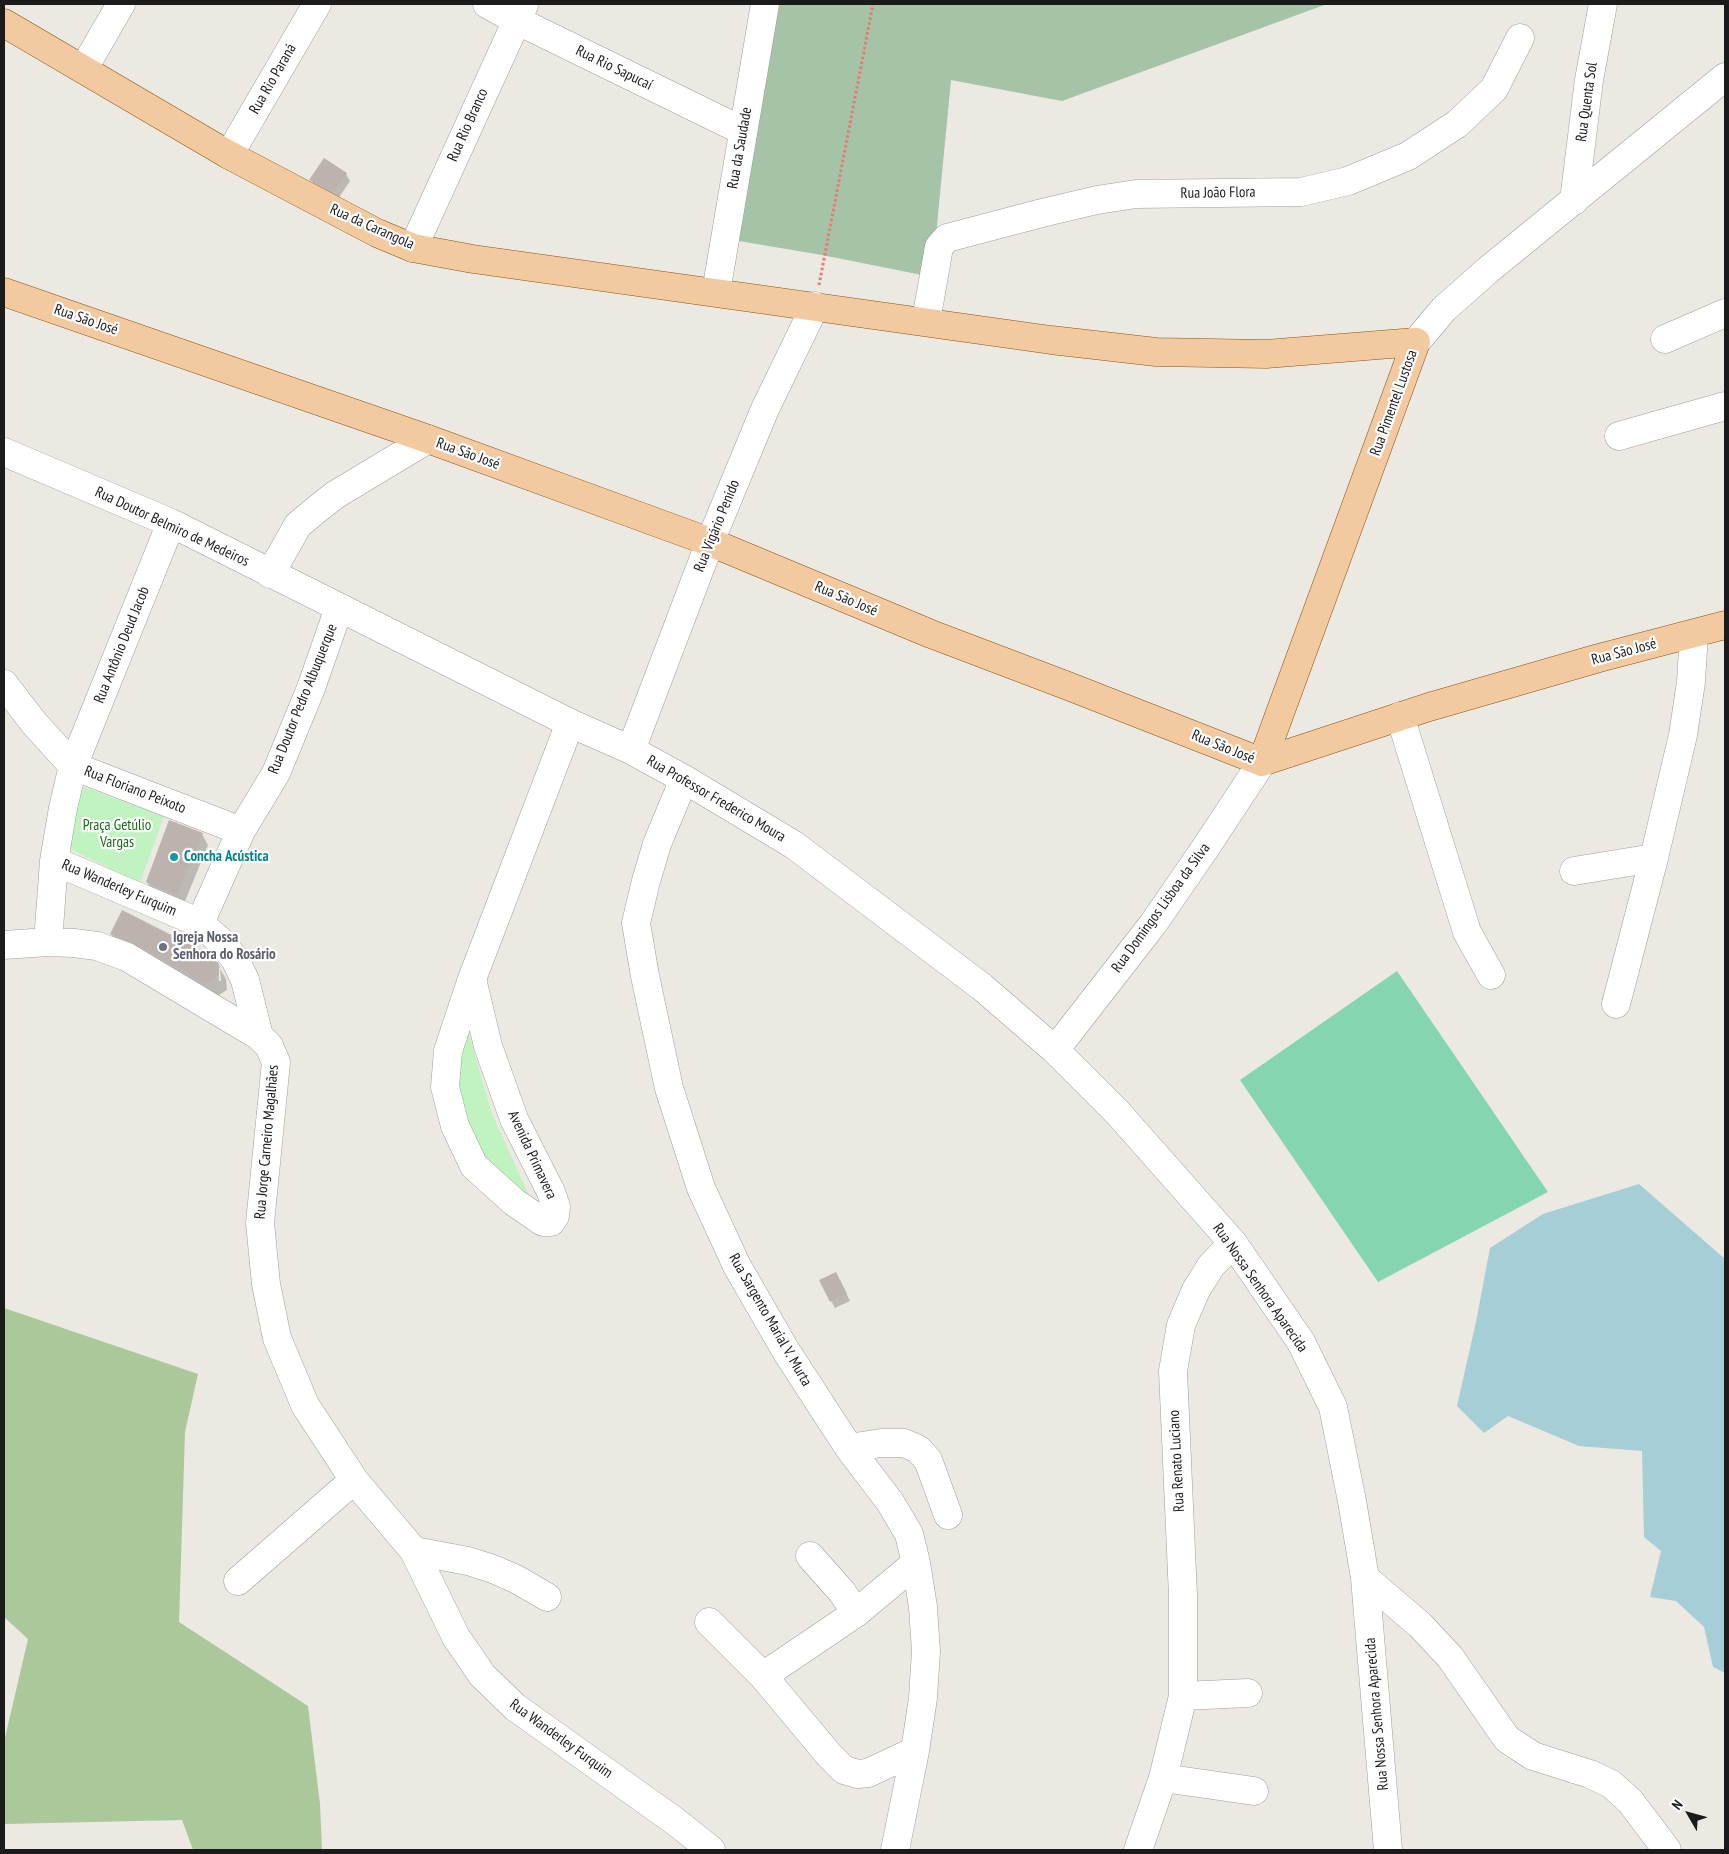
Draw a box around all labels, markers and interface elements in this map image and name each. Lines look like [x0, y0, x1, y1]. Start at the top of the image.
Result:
street label: Rua Rio Paraná [246, 41, 300, 117]
street label: Rua Rio Sapucaí [573, 42, 655, 94]
street label: Rua Quenta Sol [1573, 61, 1601, 143]
street label: Rua Rio Branco [444, 86, 492, 164]
street label: Rua da Saudade [724, 106, 756, 190]
street label: Rua João Flora [1180, 183, 1256, 203]
street label: Rua da Carangola [327, 200, 417, 254]
street label: Rua São José [52, 301, 120, 339]
street label: Rua Pimentel Lustosa [1366, 348, 1422, 458]
street label: Rua São José [434, 434, 502, 474]
street label: Rua Vigário Penido [690, 477, 744, 575]
street label: Rua Doutor Belmiro de Medeiros [92, 483, 252, 571]
street label: Rua São José [812, 578, 880, 620]
street label: Rua Antônio Deud Jacob [90, 584, 154, 706]
street label: Rua Doutor Pedro Albuquerque [265, 621, 341, 777]
street label: Rua São José [1590, 635, 1658, 669]
street label: Rua São José [1189, 726, 1257, 768]
street label: Rua Professor Frederico Moura [643, 752, 789, 846]
street label: Rua Floriano Peixoto [82, 762, 188, 818]
park label: Praça Getúlio Vargas [83, 817, 151, 852]
street label: Rua Domingos Lisboa da Silva [1108, 840, 1214, 976]
place label: Concha Acústica [184, 848, 269, 866]
marker: Concha Acústica [168, 851, 180, 863]
street label: Rua Wanderley Furquim [59, 856, 179, 920]
place label: Igreja Nossa Senhora do Rosário [173, 929, 276, 964]
marker: Igreja Nossa Senhora do Rosário [157, 941, 169, 953]
street label: Rua Jorge Carneiro Magalhães [251, 1064, 283, 1220]
street label: Avenida Primavera [504, 1108, 560, 1202]
street label: Rua Nossa Senhora Aparecida [1209, 1220, 1311, 1356]
street label: Rua Sargento Marial V. Murta [725, 1250, 815, 1390]
street label: Rua Renato Luciano [1165, 1410, 1189, 1512]
street label: Rua Nossa Senhora Aparecida [1361, 1637, 1393, 1791]
street label: Rua Wanderley Furquim [506, 1696, 616, 1782]
north arrow [1664, 1789, 1714, 1839]
text: N [1668, 1796, 1687, 1813]

